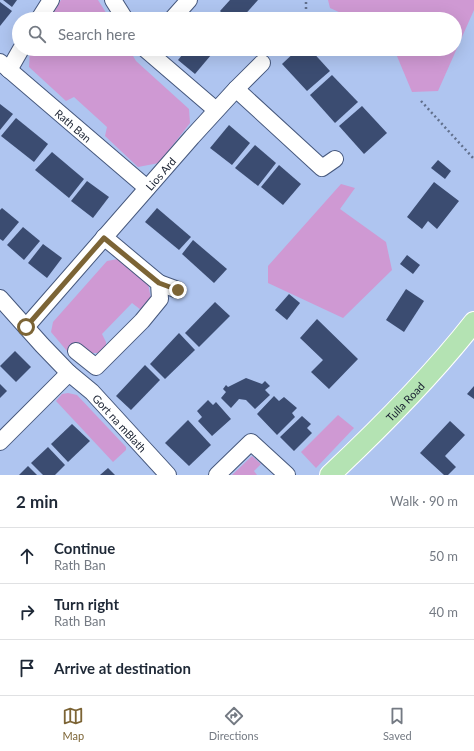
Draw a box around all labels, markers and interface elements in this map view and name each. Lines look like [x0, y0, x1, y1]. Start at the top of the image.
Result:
search box [12, 12, 462, 56]
icon: search [26, 23, 48, 45]
text: Search here [58, 25, 135, 43]
street label: Rath Ban [53, 106, 94, 144]
street label: Lios Ard [142, 154, 178, 192]
route end [169, 281, 187, 299]
route start [17, 318, 35, 336]
street label: Tulla Road [383, 379, 427, 424]
street label: Gort na mBlath [90, 391, 150, 454]
text: 2 min [16, 491, 58, 512]
text: Walk · 90 m [390, 493, 458, 509]
text: Continue [54, 539, 115, 557]
icon: ahead [16, 545, 38, 567]
text: 50 m [429, 548, 458, 564]
text: Rath Ban [54, 557, 106, 573]
text: Turn right [54, 595, 119, 613]
icon: right [16, 601, 38, 623]
text: 40 m [429, 604, 458, 620]
text: Rath Ban [54, 613, 106, 629]
icon: arrive [16, 657, 38, 679]
text: Arrive at destination [54, 659, 191, 677]
tab: Map [62, 705, 84, 742]
tab: Directions [209, 705, 258, 742]
tab: Saved [383, 705, 412, 742]

